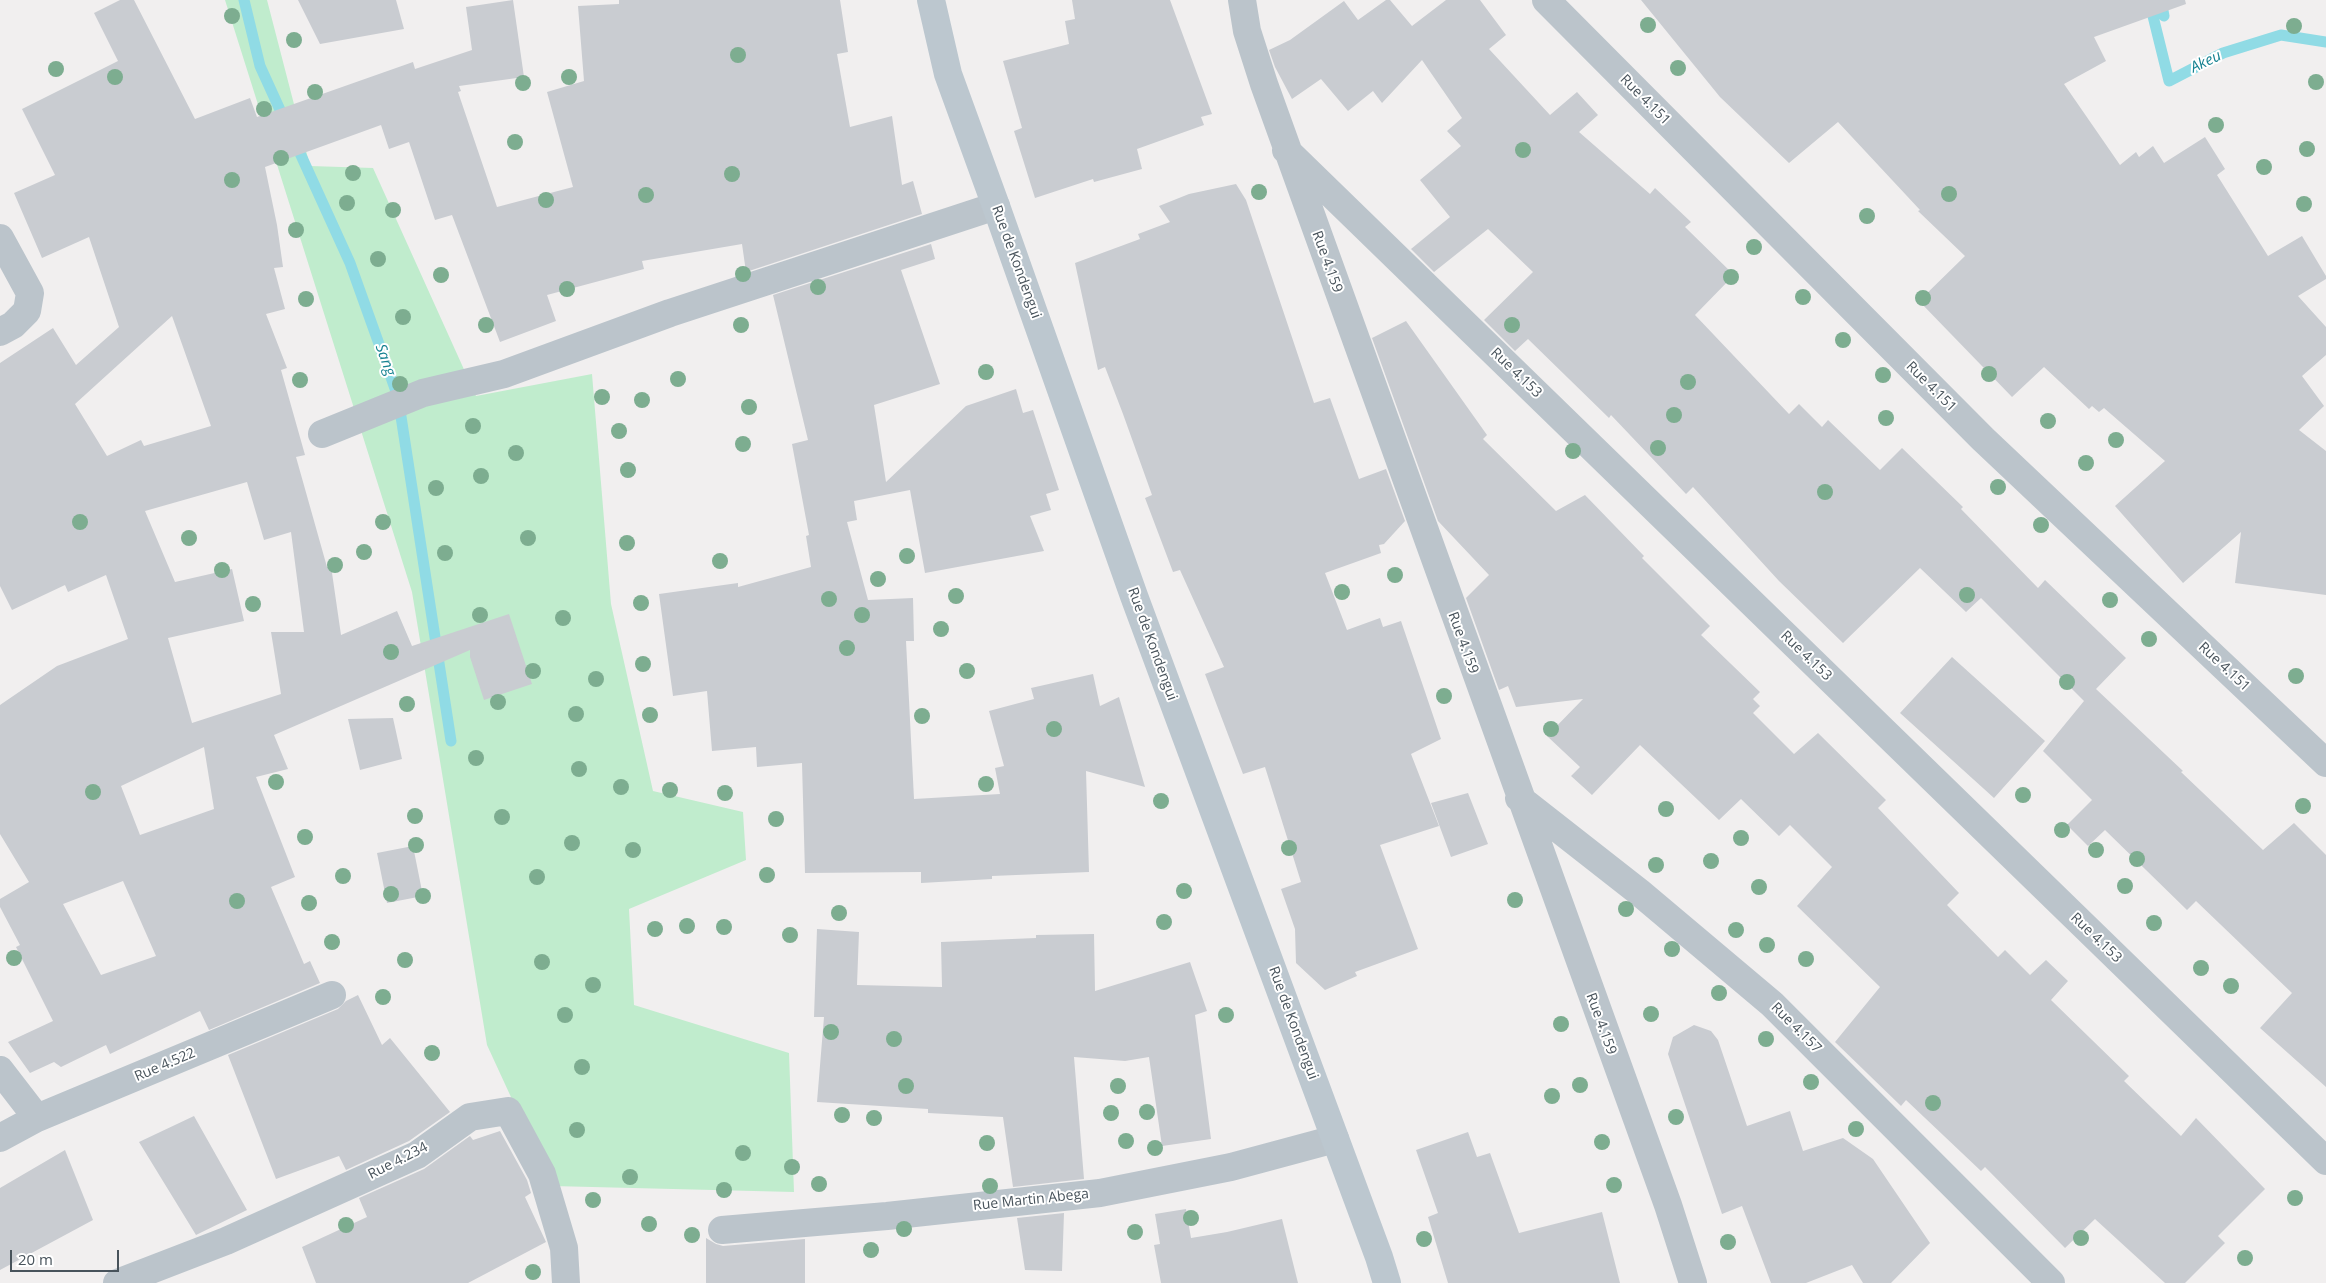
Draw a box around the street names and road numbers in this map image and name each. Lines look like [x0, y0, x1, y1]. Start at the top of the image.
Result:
street label: Rue 4.151 [1616, 71, 1674, 129]
street label: Rue de Kondengui [988, 203, 1044, 321]
street label: Rue 4.159 [1308, 229, 1346, 295]
street label: Rue 4.153 [1487, 345, 1545, 401]
street label: Rue 4.151 [1902, 358, 1960, 416]
street label: Rue de Kondengui [1124, 585, 1180, 703]
street label: Rue 4.159 [1444, 610, 1482, 676]
street label: Rue 4.153 [1777, 628, 1835, 684]
street label: Rue 4.151 [2195, 639, 2253, 695]
street label: Rue 4.153 [2067, 910, 2125, 966]
street label: Rue de Kondengui [1265, 964, 1321, 1082]
street label: Rue 4.159 [1582, 991, 1620, 1057]
street label: Rue 4.157 [1767, 999, 1825, 1057]
street label: Rue 4.522 [132, 1045, 198, 1085]
street label: Rue 4.234 [365, 1139, 431, 1183]
street label: Rue Martin Abega [972, 1186, 1090, 1214]

